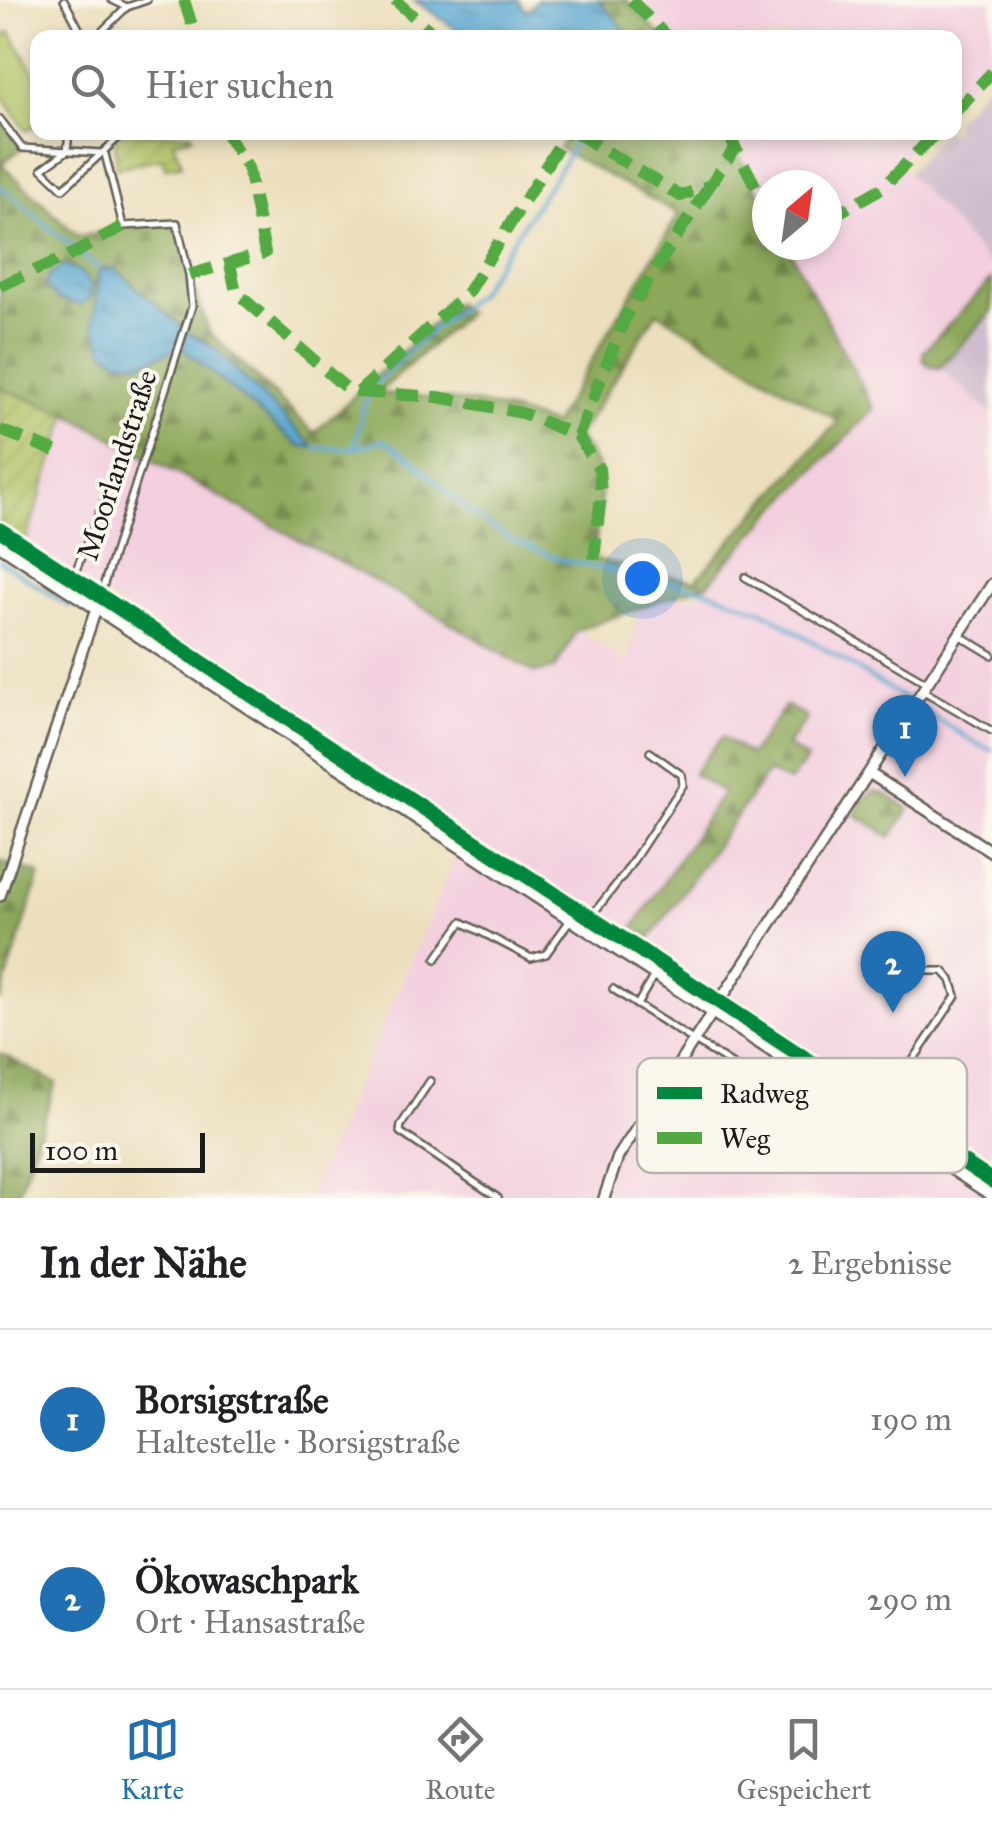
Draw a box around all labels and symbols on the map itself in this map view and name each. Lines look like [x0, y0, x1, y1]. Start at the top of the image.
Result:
north arrow [752, 170, 842, 260]
street label: Moorlandstraße [69, 365, 165, 565]
your location [617, 553, 668, 604]
pin: 1 [872, 694, 938, 777]
pin: 2 [860, 930, 926, 1013]
legend [637, 1058, 967, 1173]
text: Radweg [720, 1076, 809, 1111]
text: Weg [720, 1121, 771, 1156]
scale bar [30, 1128, 205, 1172]

